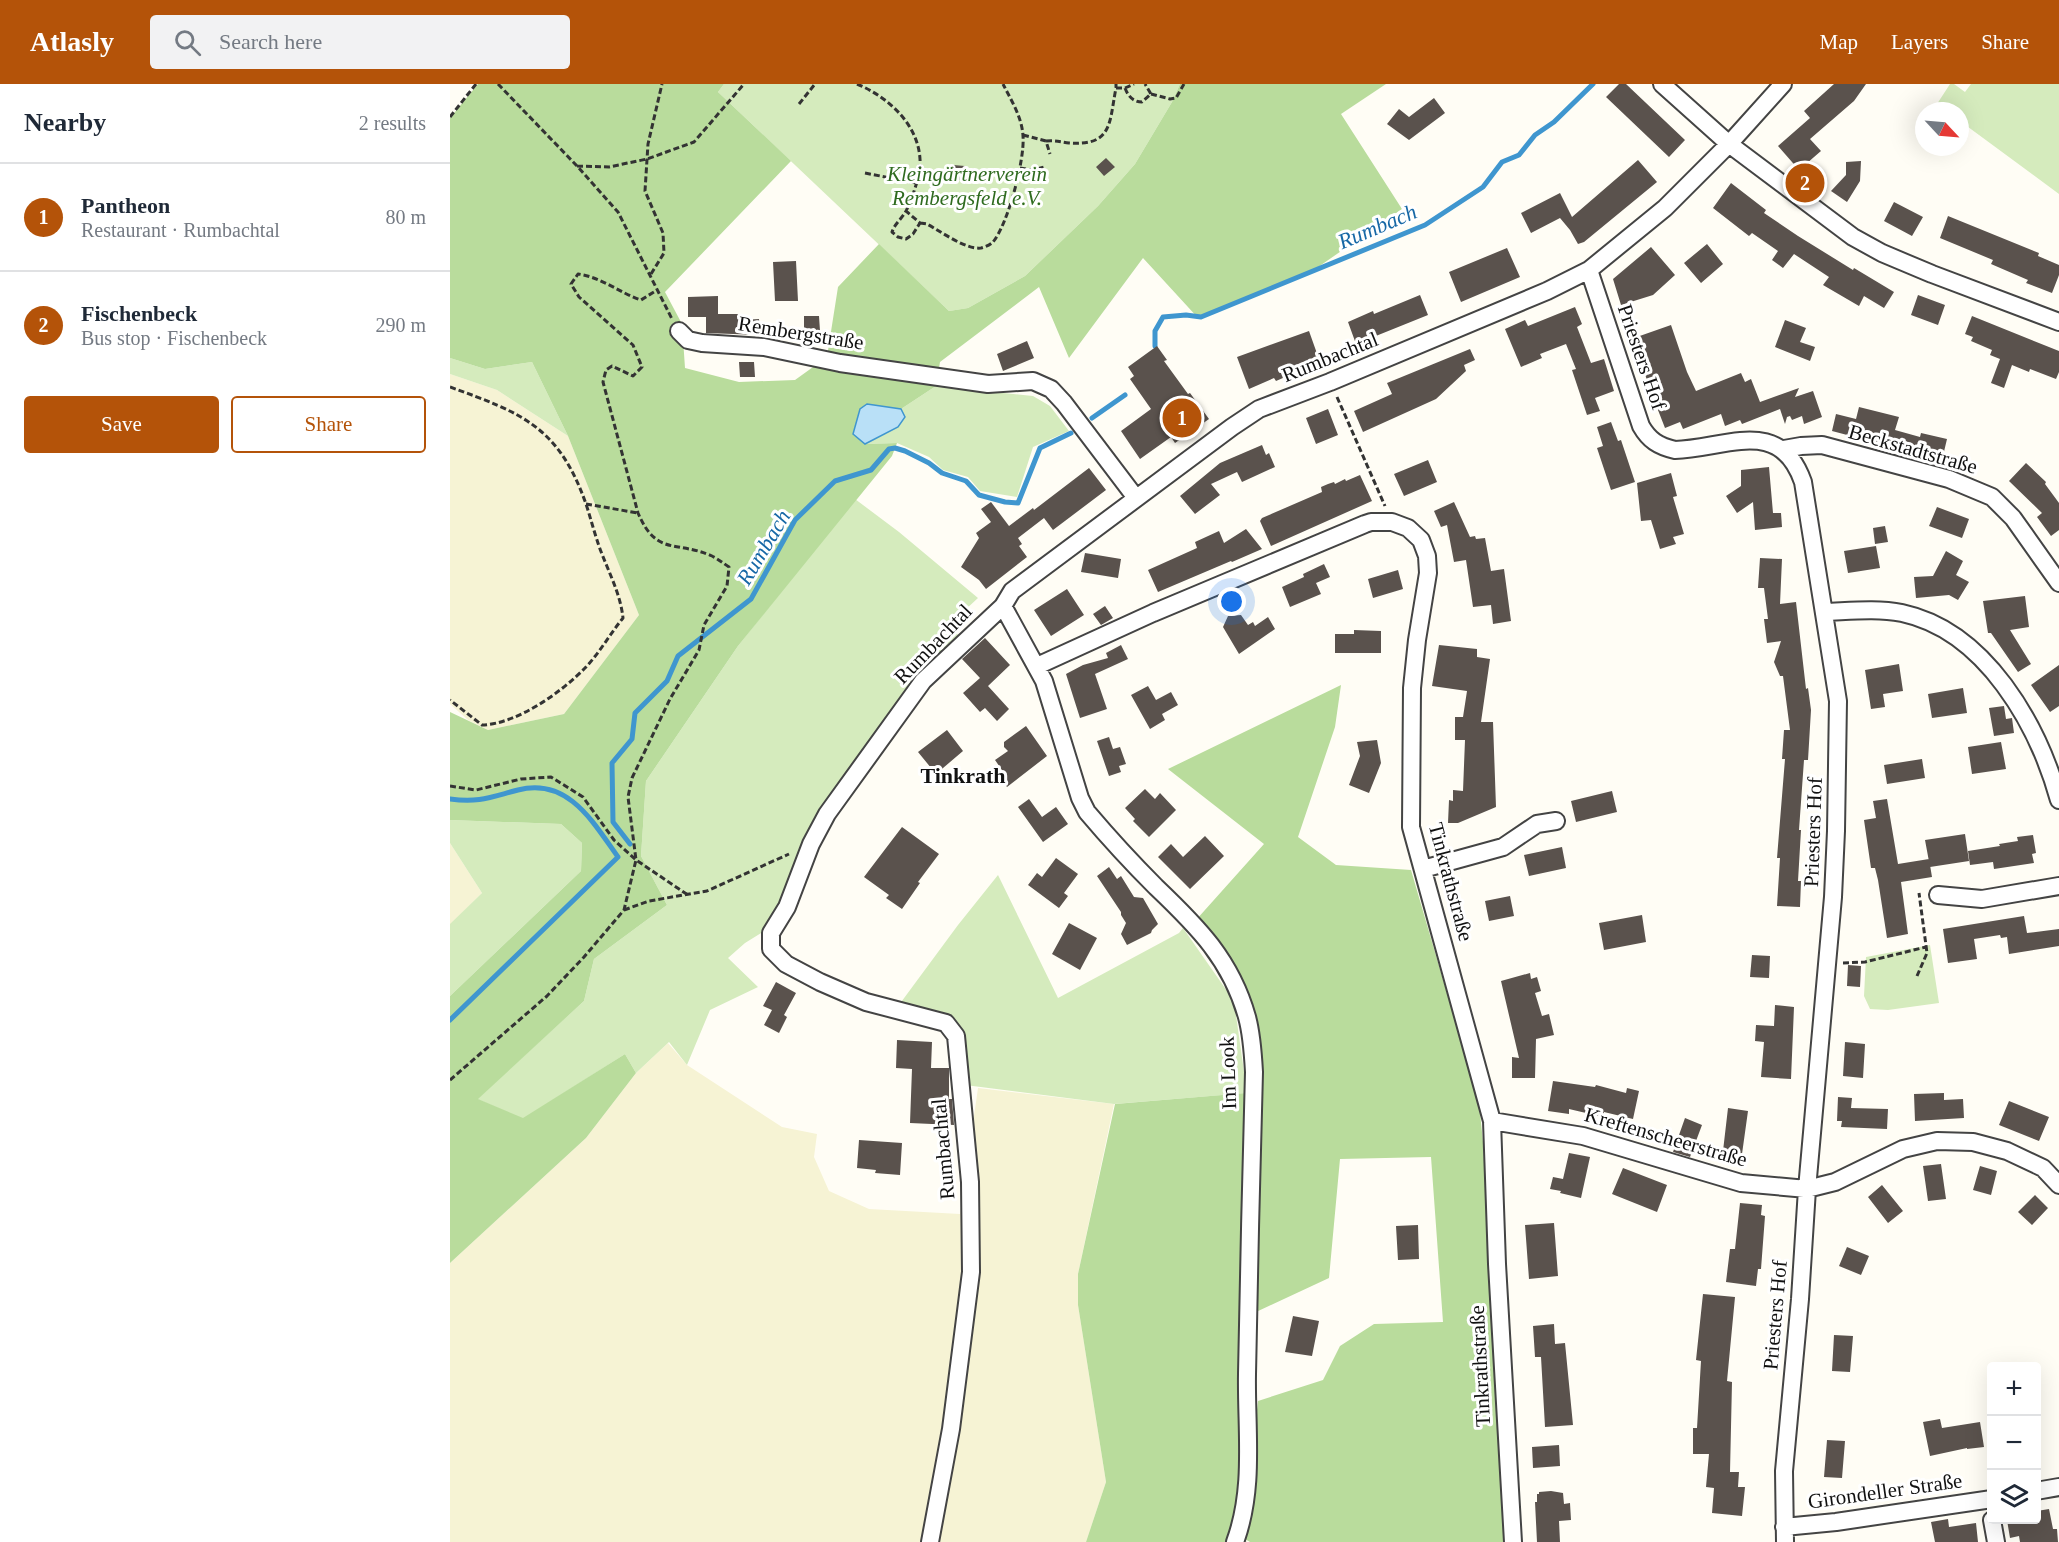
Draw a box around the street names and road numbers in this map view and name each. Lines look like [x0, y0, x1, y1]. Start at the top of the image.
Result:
street label: Priesters Hof [1613, 301, 1671, 413]
street label: Rembergstraße [737, 311, 865, 355]
street label: Rumbachtal [1278, 327, 1382, 387]
street label: Beckstadtstraße [1846, 419, 1980, 479]
street label: Rumbachtal [889, 599, 977, 689]
street label: Priesters Hof [1799, 776, 1827, 888]
street label: Tinkrathstraße [1424, 820, 1478, 944]
street label: Im Look [1215, 1036, 1241, 1110]
street label: Rumbachtal [927, 1097, 959, 1201]
street label: Kreftenscheerstraße [1582, 1102, 1750, 1172]
street label: Priesters Hof [1758, 1259, 1792, 1371]
street label: Tinkrathstraße [1465, 1305, 1495, 1427]
street label: Girondeller Straße [1806, 1468, 1964, 1514]

